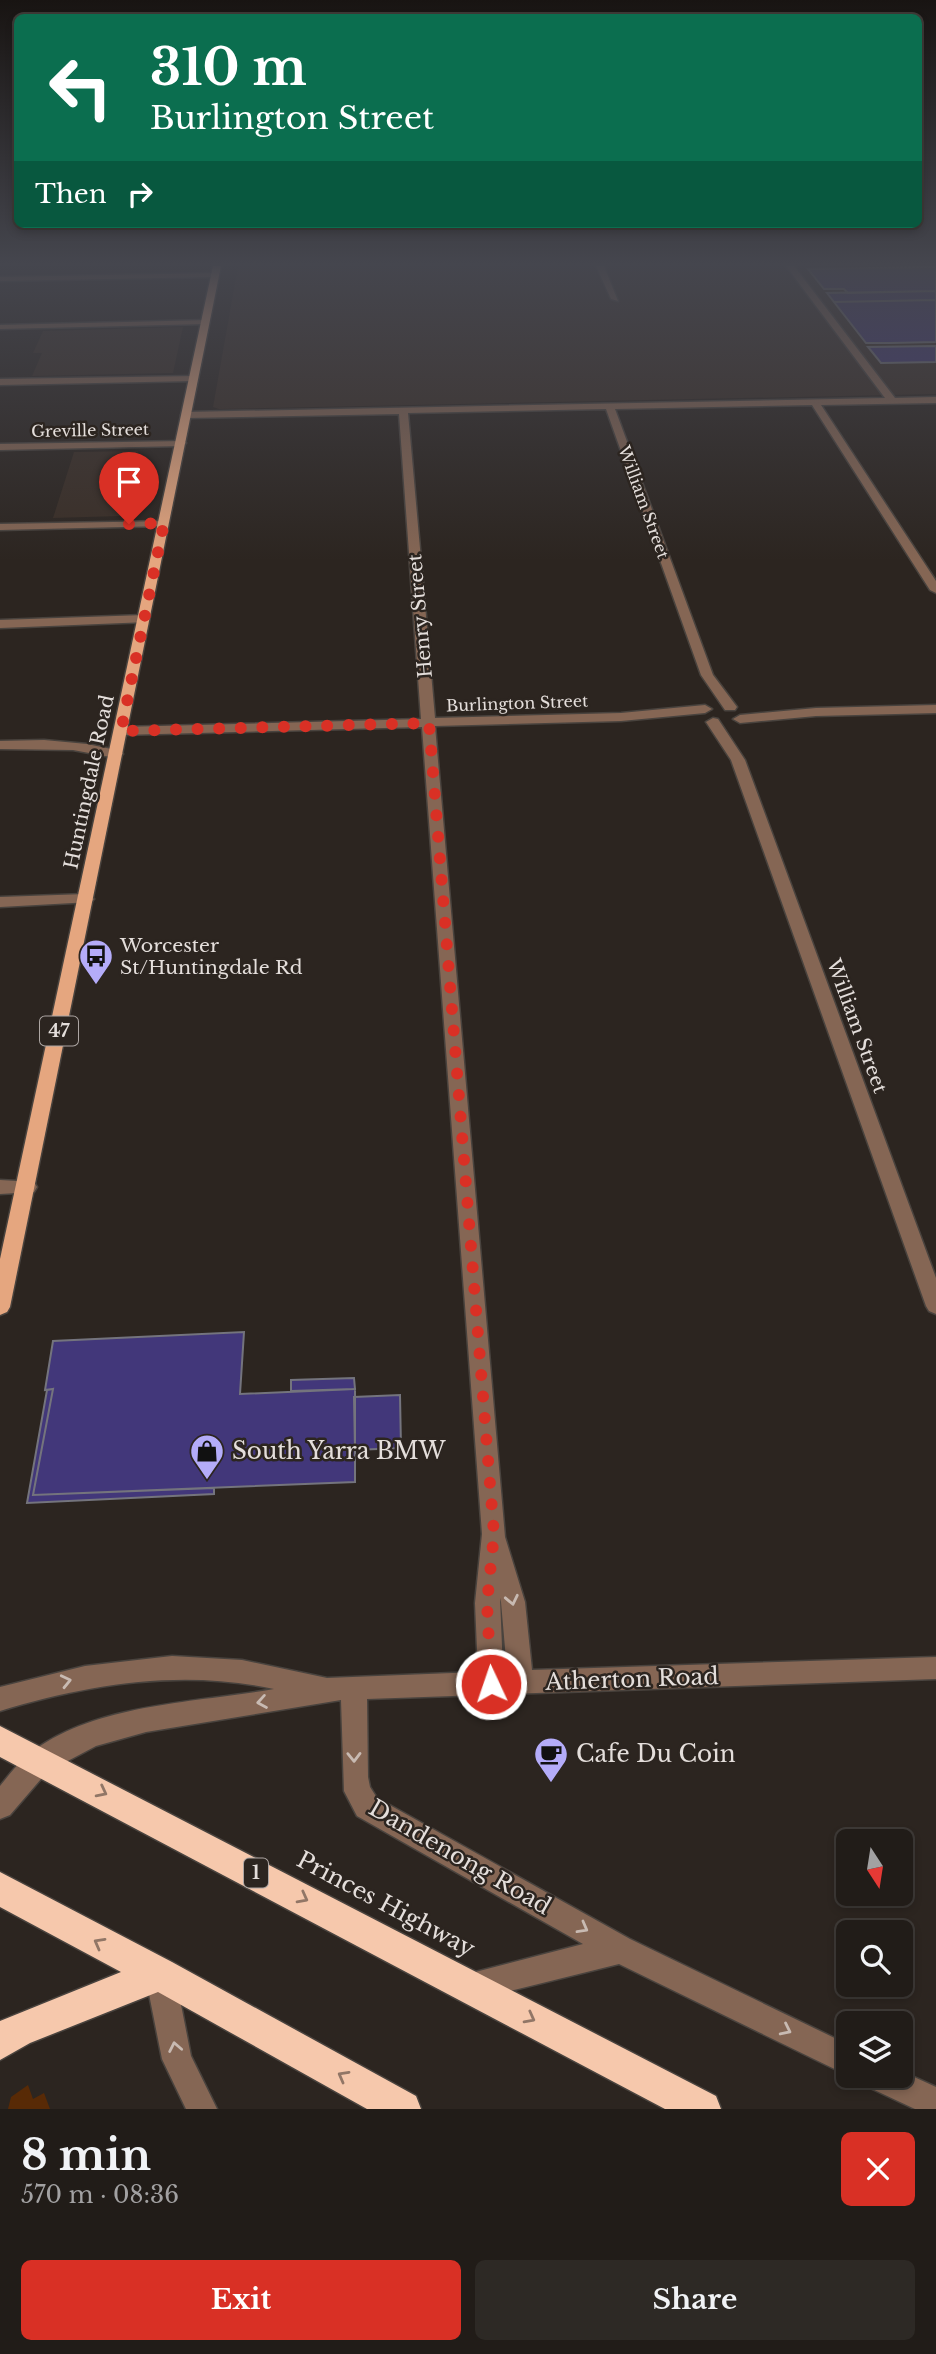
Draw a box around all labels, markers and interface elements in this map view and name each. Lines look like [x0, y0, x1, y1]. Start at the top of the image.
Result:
text: 310 m [150, 37, 307, 98]
icon: left [35, 42, 126, 133]
text: Burlington Street [150, 98, 434, 138]
icon: right [121, 175, 159, 213]
text: Then [35, 178, 107, 210]
street label: Greville Street [31, 419, 149, 441]
street label: William Street [614, 442, 674, 561]
pin [99, 452, 159, 524]
icon: arrive [110, 463, 148, 501]
street label: Henry Street [403, 552, 437, 679]
street label: Burlington Street [446, 691, 588, 715]
street label: Huntingdale Road [59, 693, 119, 871]
place label: Worcester St/Huntingdale Rd [119, 934, 303, 979]
bus stop icon: Worcester St/Huntingdale Rd [77, 937, 115, 986]
street label: William Street [822, 955, 892, 1097]
road number: 47 [40, 1016, 78, 1046]
shop icon: South Yarra BMW [188, 1432, 226, 1481]
place label: South Yarra BMW [232, 1437, 446, 1465]
one-way arrow [503, 1593, 518, 1605]
position arrow [454, 1647, 528, 1721]
street label: Atherton Road [544, 1662, 719, 1696]
one-way arrow [60, 1675, 72, 1689]
one-way arrow [256, 1694, 268, 1709]
cafe icon: Cafe Du Coin [532, 1735, 570, 1784]
place label: Cafe Du Coin [576, 1740, 736, 1768]
one-way arrow [347, 1752, 362, 1763]
one-way arrow [95, 1784, 107, 1798]
street label: Dandenong Road [364, 1793, 556, 1921]
north arrow [836, 1829, 914, 1906]
map controls [836, 1829, 913, 2088]
street label: Princes Highway [292, 1845, 480, 1963]
road number: 1 [244, 1858, 268, 1887]
one-way arrow [296, 1890, 308, 1903]
one-way arrow [576, 1920, 588, 1933]
button: search [836, 1920, 913, 1997]
one-way arrow [94, 1938, 106, 1951]
one-way arrow [523, 2009, 535, 2023]
button: layers [836, 2011, 913, 2088]
one-way arrow [779, 2022, 791, 2036]
one-way arrow [168, 2041, 183, 2053]
one-way arrow [338, 2071, 351, 2084]
text: 8 min [21, 2129, 151, 2181]
button: close [841, 2132, 915, 2206]
text: 570 m · 08:36 [21, 2181, 179, 2209]
button: Exit [21, 2260, 461, 2340]
button: Share [475, 2260, 915, 2340]

